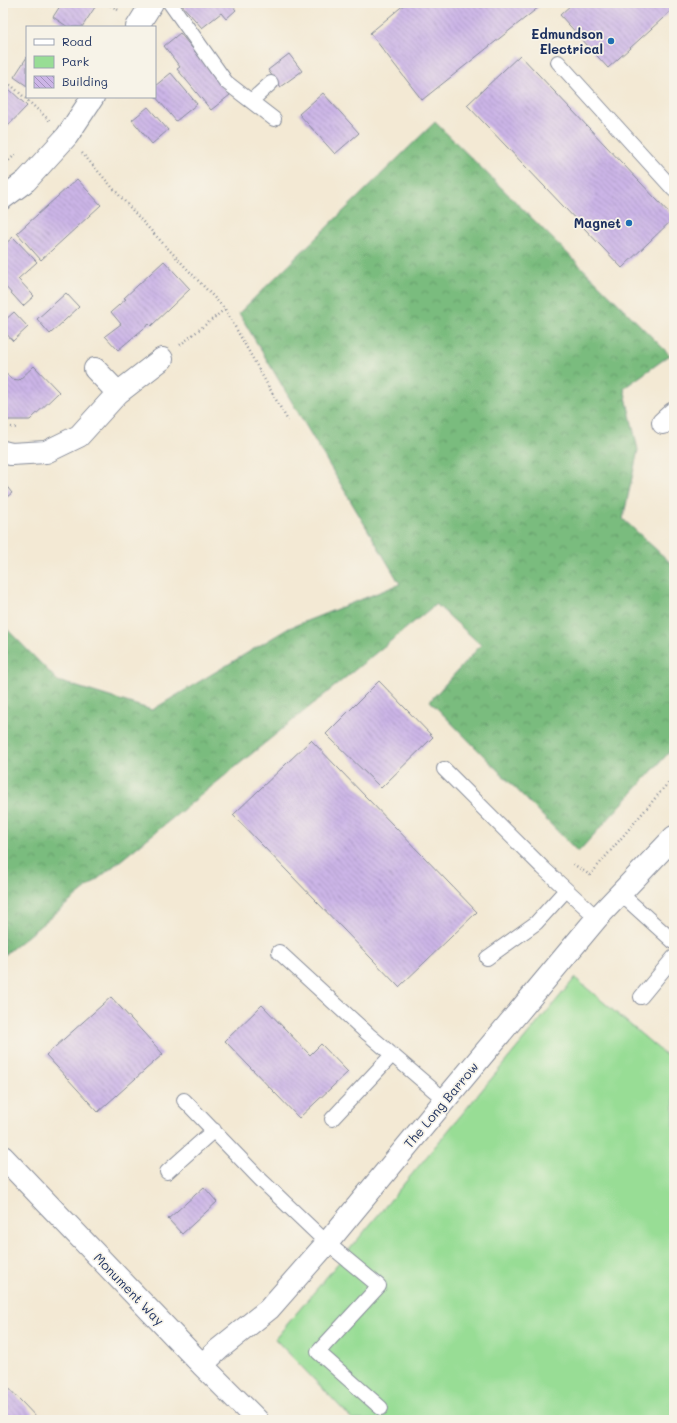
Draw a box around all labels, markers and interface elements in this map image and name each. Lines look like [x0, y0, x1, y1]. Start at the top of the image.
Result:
place label: Edmundson Electrical [531, 25, 603, 57]
legend [26, 26, 156, 98]
text: Road [62, 33, 92, 49]
marker: Edmundson Electrical [606, 36, 616, 46]
text: Park [62, 53, 89, 69]
text: Building [62, 73, 108, 89]
place label: Magnet [574, 214, 621, 231]
marker: Magnet [624, 218, 634, 228]
street label: The Long Barrow [400, 1058, 482, 1151]
street label: Monument Way [91, 1249, 168, 1329]

